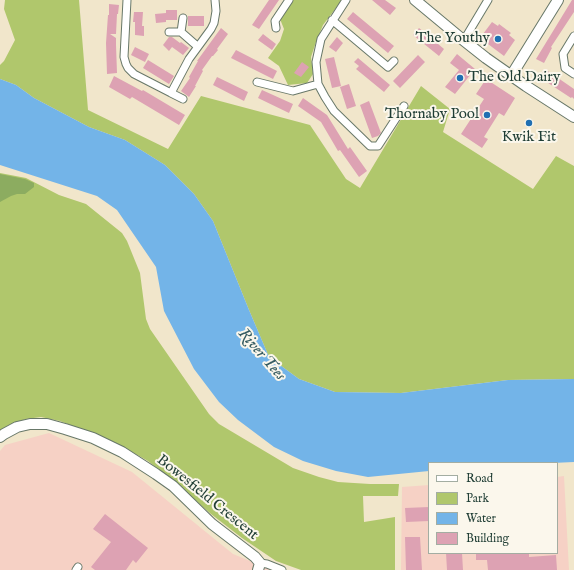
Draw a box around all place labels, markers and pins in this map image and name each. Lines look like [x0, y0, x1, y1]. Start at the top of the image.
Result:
place label: The Youthy [415, 30, 490, 48]
marker: The Youthy [493, 34, 503, 44]
place label: The Old Dairy [468, 69, 560, 87]
marker: The Old Dairy [455, 73, 465, 83]
place label: Thornaby Pool [385, 106, 479, 124]
marker: Thornaby Pool [482, 110, 492, 120]
marker: Kwik Fit [524, 118, 534, 128]
place label: Kwik Fit [502, 129, 556, 147]

